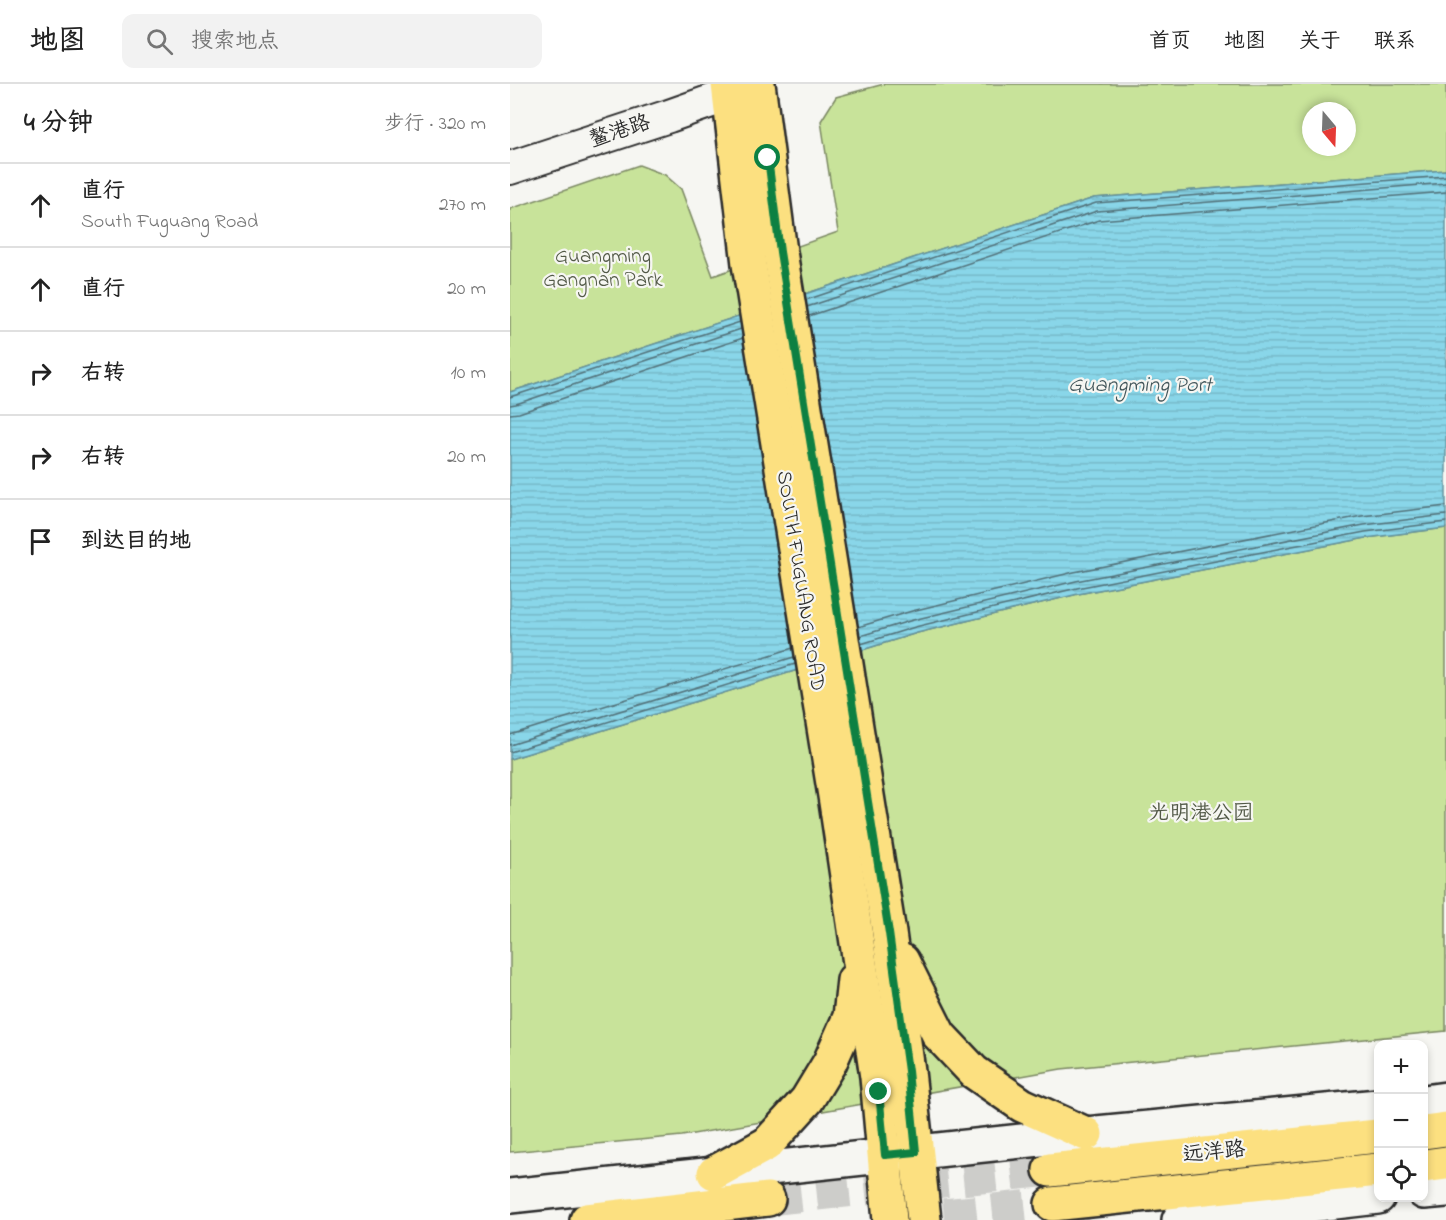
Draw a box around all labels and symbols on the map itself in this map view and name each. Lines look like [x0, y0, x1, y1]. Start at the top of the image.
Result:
north arrow [1302, 102, 1356, 156]
street label: 鳌港路 [585, 108, 655, 156]
route start [754, 144, 780, 170]
park label: Guangming Gangnan Park [543, 242, 664, 298]
water label: Guangming Port [1068, 370, 1214, 402]
street label: SOUTH FUGUANG ROAD [768, 469, 832, 693]
park label: 光明港公园 [1149, 799, 1254, 829]
route end [865, 1078, 891, 1104]
street label: 远洋路 [1181, 1135, 1247, 1171]

